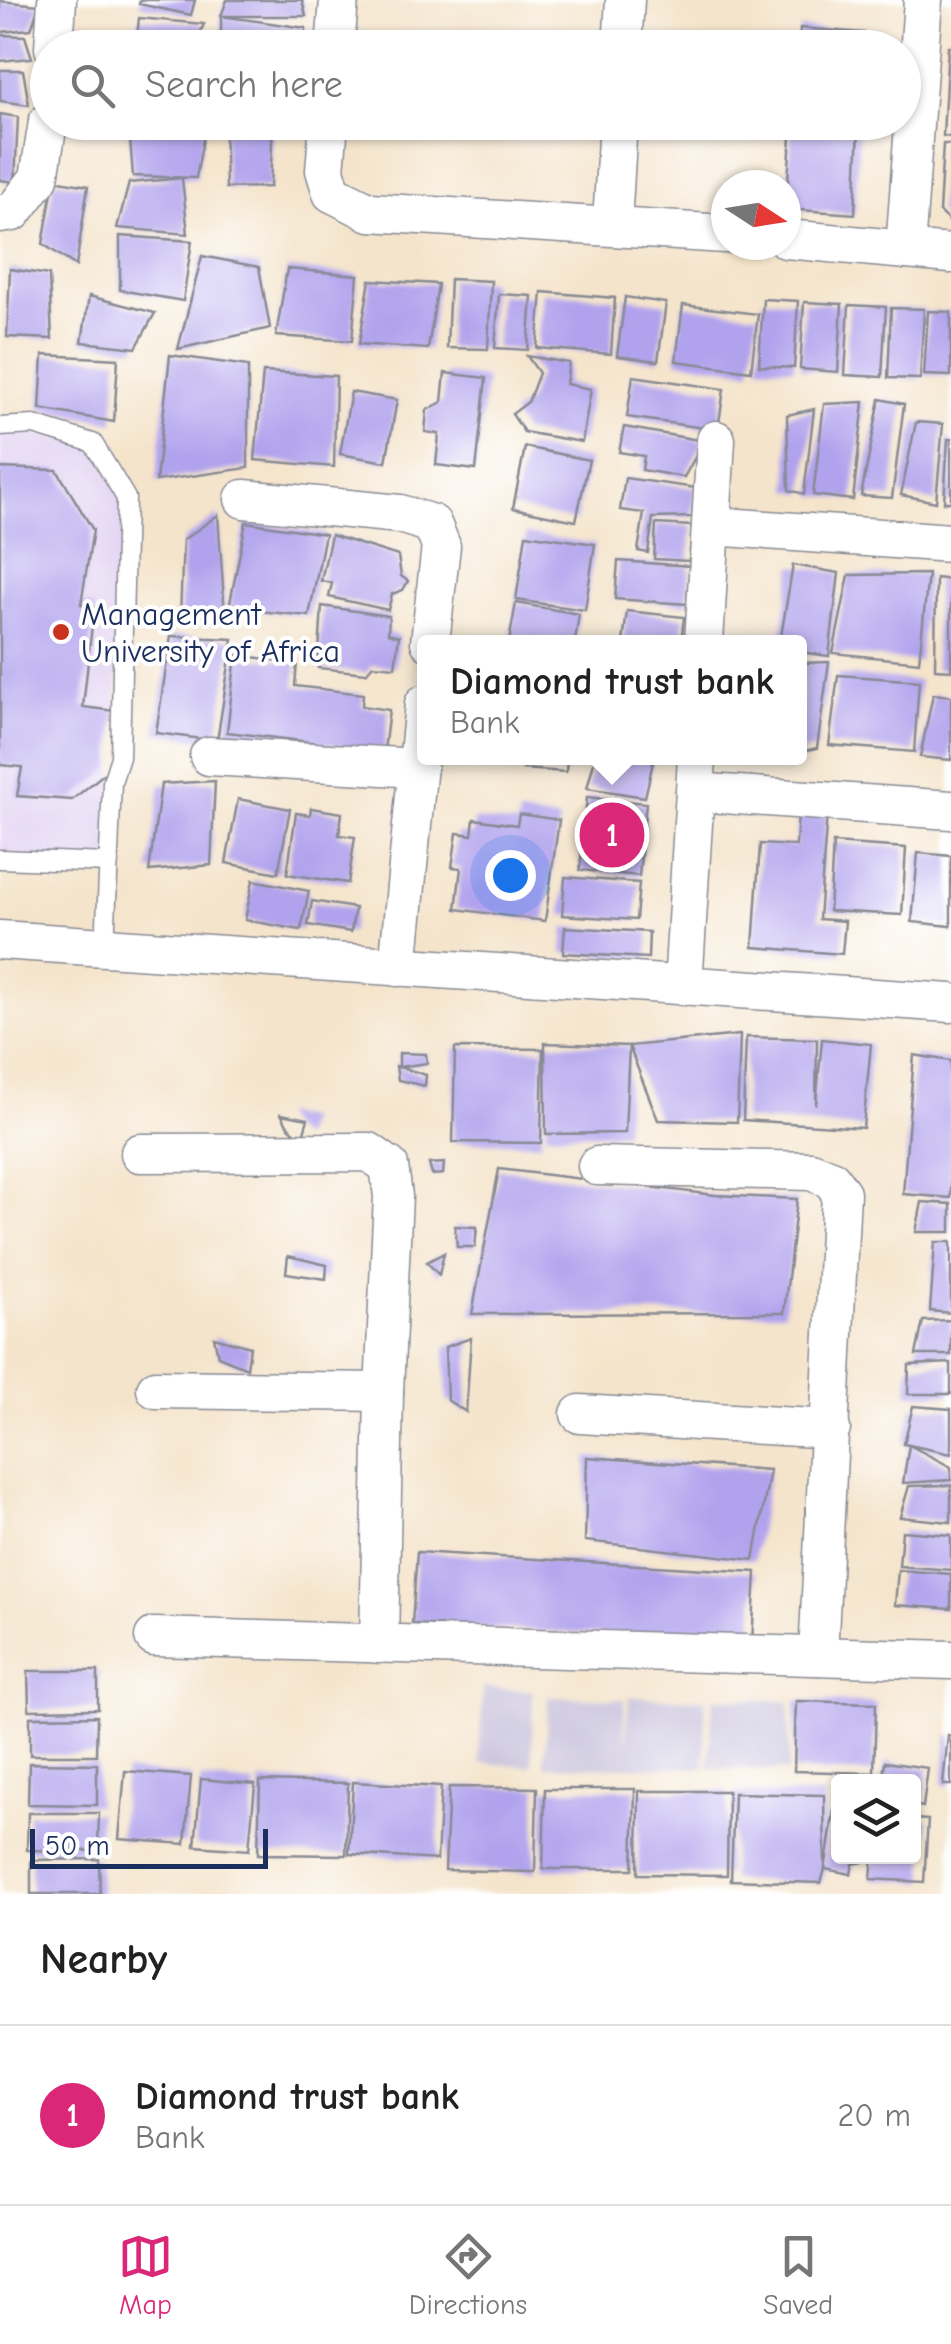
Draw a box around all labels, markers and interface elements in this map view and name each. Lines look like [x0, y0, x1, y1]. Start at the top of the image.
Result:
search box [30, 30, 921, 140]
icon: search [65, 58, 120, 113]
text: Search here [145, 63, 343, 107]
north arrow [711, 170, 801, 260]
place label: Management University of Africa [81, 596, 340, 670]
marker: Management University of Africa [50, 621, 72, 643]
popup [417, 635, 807, 765]
text: Diamond trust bank [450, 660, 774, 704]
text: Bank [450, 704, 519, 741]
pin: 1 [580, 798, 644, 872]
your location [485, 850, 536, 901]
map controls [831, 1774, 921, 1864]
button: layers [831, 1774, 921, 1864]
scale bar [30, 1824, 268, 1868]
text: 50 m [45, 1830, 110, 1862]
text: Nearby [40, 1935, 167, 1984]
text: Diamond trust bank [135, 2075, 459, 2119]
text: 1 [66, 2097, 79, 2134]
text: 20 m [838, 2097, 911, 2134]
text: Bank [135, 2119, 205, 2156]
tab: Map [118, 2229, 173, 2321]
tab: Directions [409, 2229, 527, 2321]
tab: Saved [763, 2229, 833, 2321]

